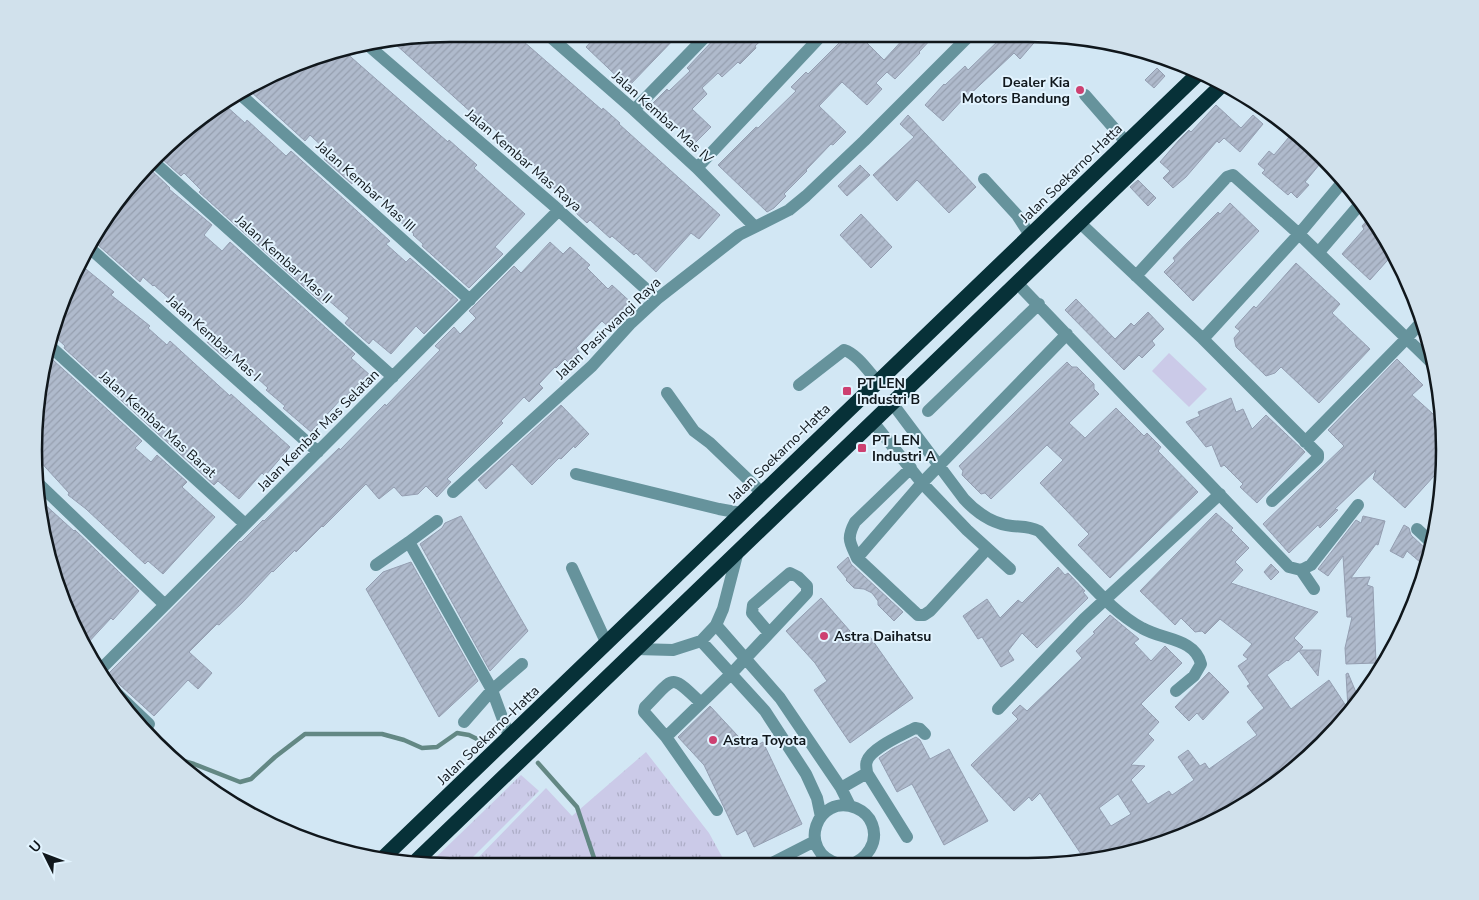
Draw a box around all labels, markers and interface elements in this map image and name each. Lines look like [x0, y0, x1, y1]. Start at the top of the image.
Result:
street label: Jalan Kembar Mas IV [607, 66, 718, 168]
place label: Dealer Kia Motors Bandung [962, 73, 1070, 108]
marker: Dealer Kia Motors Bandung [1074, 84, 1086, 96]
street label: Jalan Kembar Mas Raya [461, 104, 586, 216]
street label: Jalan Soekarno-Hatta [1015, 120, 1127, 228]
street label: Jalan Kembar Mas III [311, 136, 419, 236]
street label: Jalan Kembar Mas II [230, 210, 336, 308]
street label: Jalan Pasirwangi Raya [551, 273, 665, 384]
street label: Jalan Kembar Mas I [162, 290, 265, 386]
street label: Jalan Kembar Mas Selatan [253, 365, 383, 496]
street label: Jalan Kembar Mas Barat [94, 366, 220, 482]
place label: PT LEN Industri B [857, 374, 920, 409]
marker: PT LEN Industri B [841, 385, 853, 397]
street label: Jalan Soekarno-Hatta [723, 400, 835, 508]
place label: PT LEN Industri A [872, 431, 937, 466]
marker: PT LEN Industri A [856, 442, 868, 454]
place label: Astra Daihatsu [834, 627, 931, 646]
marker: Astra Daihatsu [818, 630, 830, 642]
street label: Jalan Soekarno-Hatta [432, 682, 544, 790]
place label: Astra Toyota [723, 731, 806, 750]
marker: Astra Toyota [707, 734, 719, 746]
north arrow [20, 830, 70, 880]
text: U [25, 836, 46, 857]

